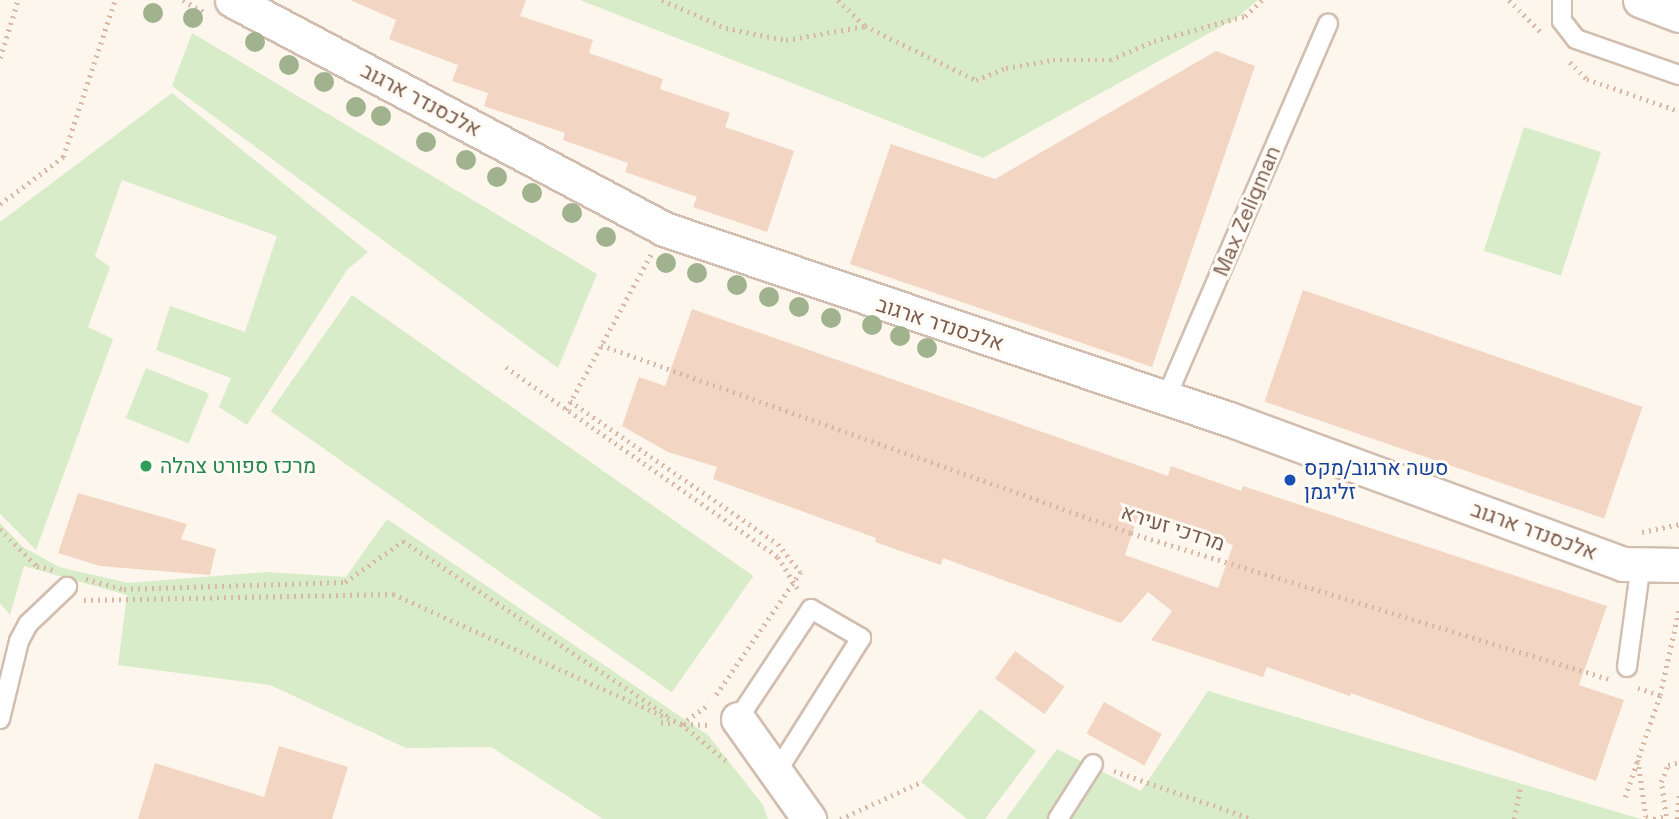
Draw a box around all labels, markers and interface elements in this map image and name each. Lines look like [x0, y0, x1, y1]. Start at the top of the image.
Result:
street label: אלכסנדר ארגוב [357, 58, 485, 142]
street label: Max Zeligman [1208, 142, 1286, 280]
street label: אלכסנדר ארגוב [873, 292, 1007, 356]
place label: מרכז ספורט צהלה [160, 453, 316, 479]
place label: סשה ארגוב/מקס זליגמן [1304, 455, 1448, 505]
marker: מרכז ספורט צהלה [138, 458, 154, 474]
marker: סשה ארגוב/מקס זליגמן [1282, 472, 1298, 488]
street label: אלכסנדר ארגוב [1468, 497, 1600, 565]
street label: מרדכי זעירא [1118, 499, 1228, 557]

